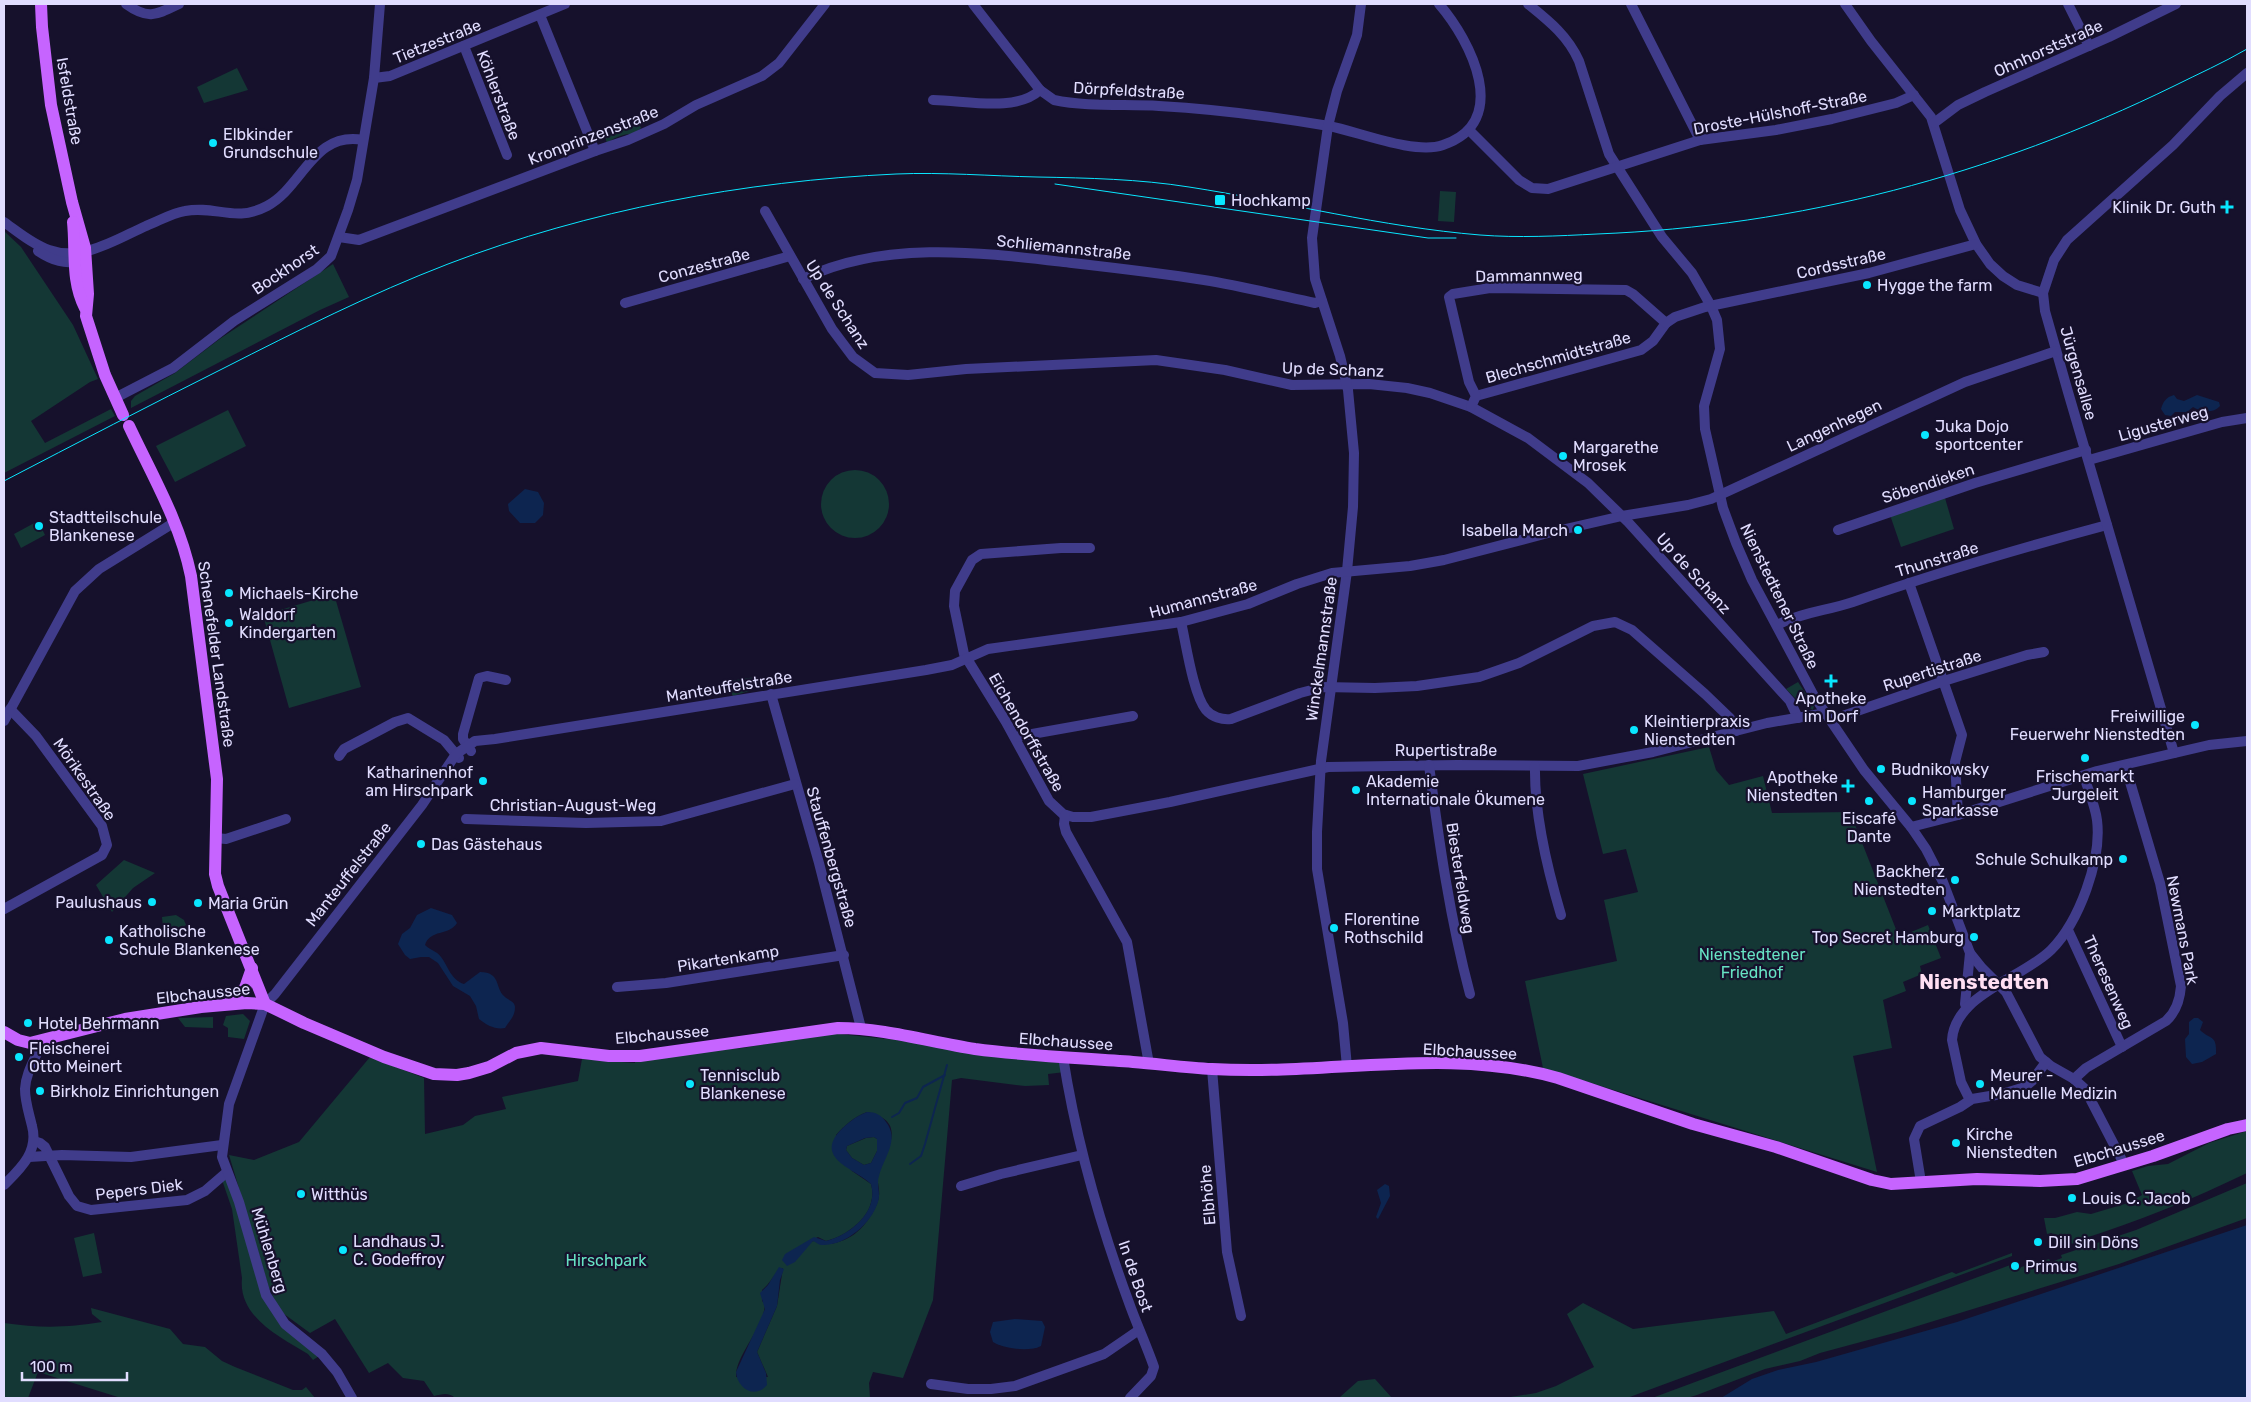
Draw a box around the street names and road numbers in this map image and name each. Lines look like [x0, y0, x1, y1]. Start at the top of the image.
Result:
street label: Tietzestraße [391, 15, 484, 68]
street label: Ohnhorststraße [1991, 16, 2106, 81]
street label: Köhlerstraße [473, 48, 524, 143]
street label: Isfeldstraße [52, 56, 87, 146]
street label: Dörpfeldstraße [1073, 78, 1185, 103]
street label: Droste-Hülshoff-Straße [1692, 86, 1869, 139]
street label: Kronprinzenstraße [525, 102, 661, 169]
street label: Schliemannstraße [996, 231, 1132, 264]
street label: Bockhorst [248, 240, 322, 299]
street label: Conzestraße [656, 244, 752, 287]
street label: Cordsstraße [1795, 244, 1888, 283]
street label: Up de Schanz [802, 256, 873, 352]
street label: Dammannweg [1475, 265, 1583, 286]
street label: Jürgensallee [2056, 324, 2101, 422]
street label: Blechschmidtstraße [1483, 328, 1633, 387]
street label: Up de Schanz [1282, 358, 1384, 381]
street label: Langenhegen [1784, 395, 1885, 456]
street label: Ligusterweg [2116, 402, 2210, 445]
street label: Söbendieken [1879, 460, 1977, 507]
street label: Nienstedtener Straße [1736, 520, 1823, 672]
street label: Up de Schanz [1652, 529, 1735, 618]
street label: Thunstraße [1893, 538, 1981, 581]
street label: Schenefelder Landstraße [194, 560, 239, 748]
street label: Humannstraße [1147, 575, 1259, 622]
street label: Winckelmannstraße [1302, 575, 1341, 723]
street label: Rupertistraße [1881, 646, 1984, 695]
street label: Manteuffelstraße [665, 667, 793, 706]
street label: Eichendorffstraße [985, 669, 1068, 795]
street label: Mörikestraße [49, 734, 120, 824]
street label: Rupertistraße [1395, 741, 1497, 760]
street label: Stauffenbergstraße [802, 784, 861, 930]
street label: Christian-August-Weg [490, 796, 656, 815]
street label: Manteuffelstraße [302, 818, 395, 930]
street label: Biesterfeldweg [1442, 821, 1479, 935]
street label: Newmans Park [2163, 874, 2203, 987]
street label: Theresenweg [2079, 932, 2138, 1032]
street label: Pikartenkamp [676, 941, 780, 976]
street label: Elbchaussee [155, 979, 251, 1008]
street label: Elbchaussee [614, 1021, 710, 1048]
street label: Elbchaussee [1018, 1029, 1114, 1054]
street label: Elbchaussee [1422, 1040, 1518, 1063]
street label: Elbchaussee [2071, 1126, 2167, 1171]
street label: Elbhöhe [1195, 1164, 1220, 1226]
street label: Pepers Diek [94, 1175, 185, 1204]
street label: Mühlenberg [247, 1205, 292, 1295]
street label: In de Bost [1114, 1238, 1157, 1315]

